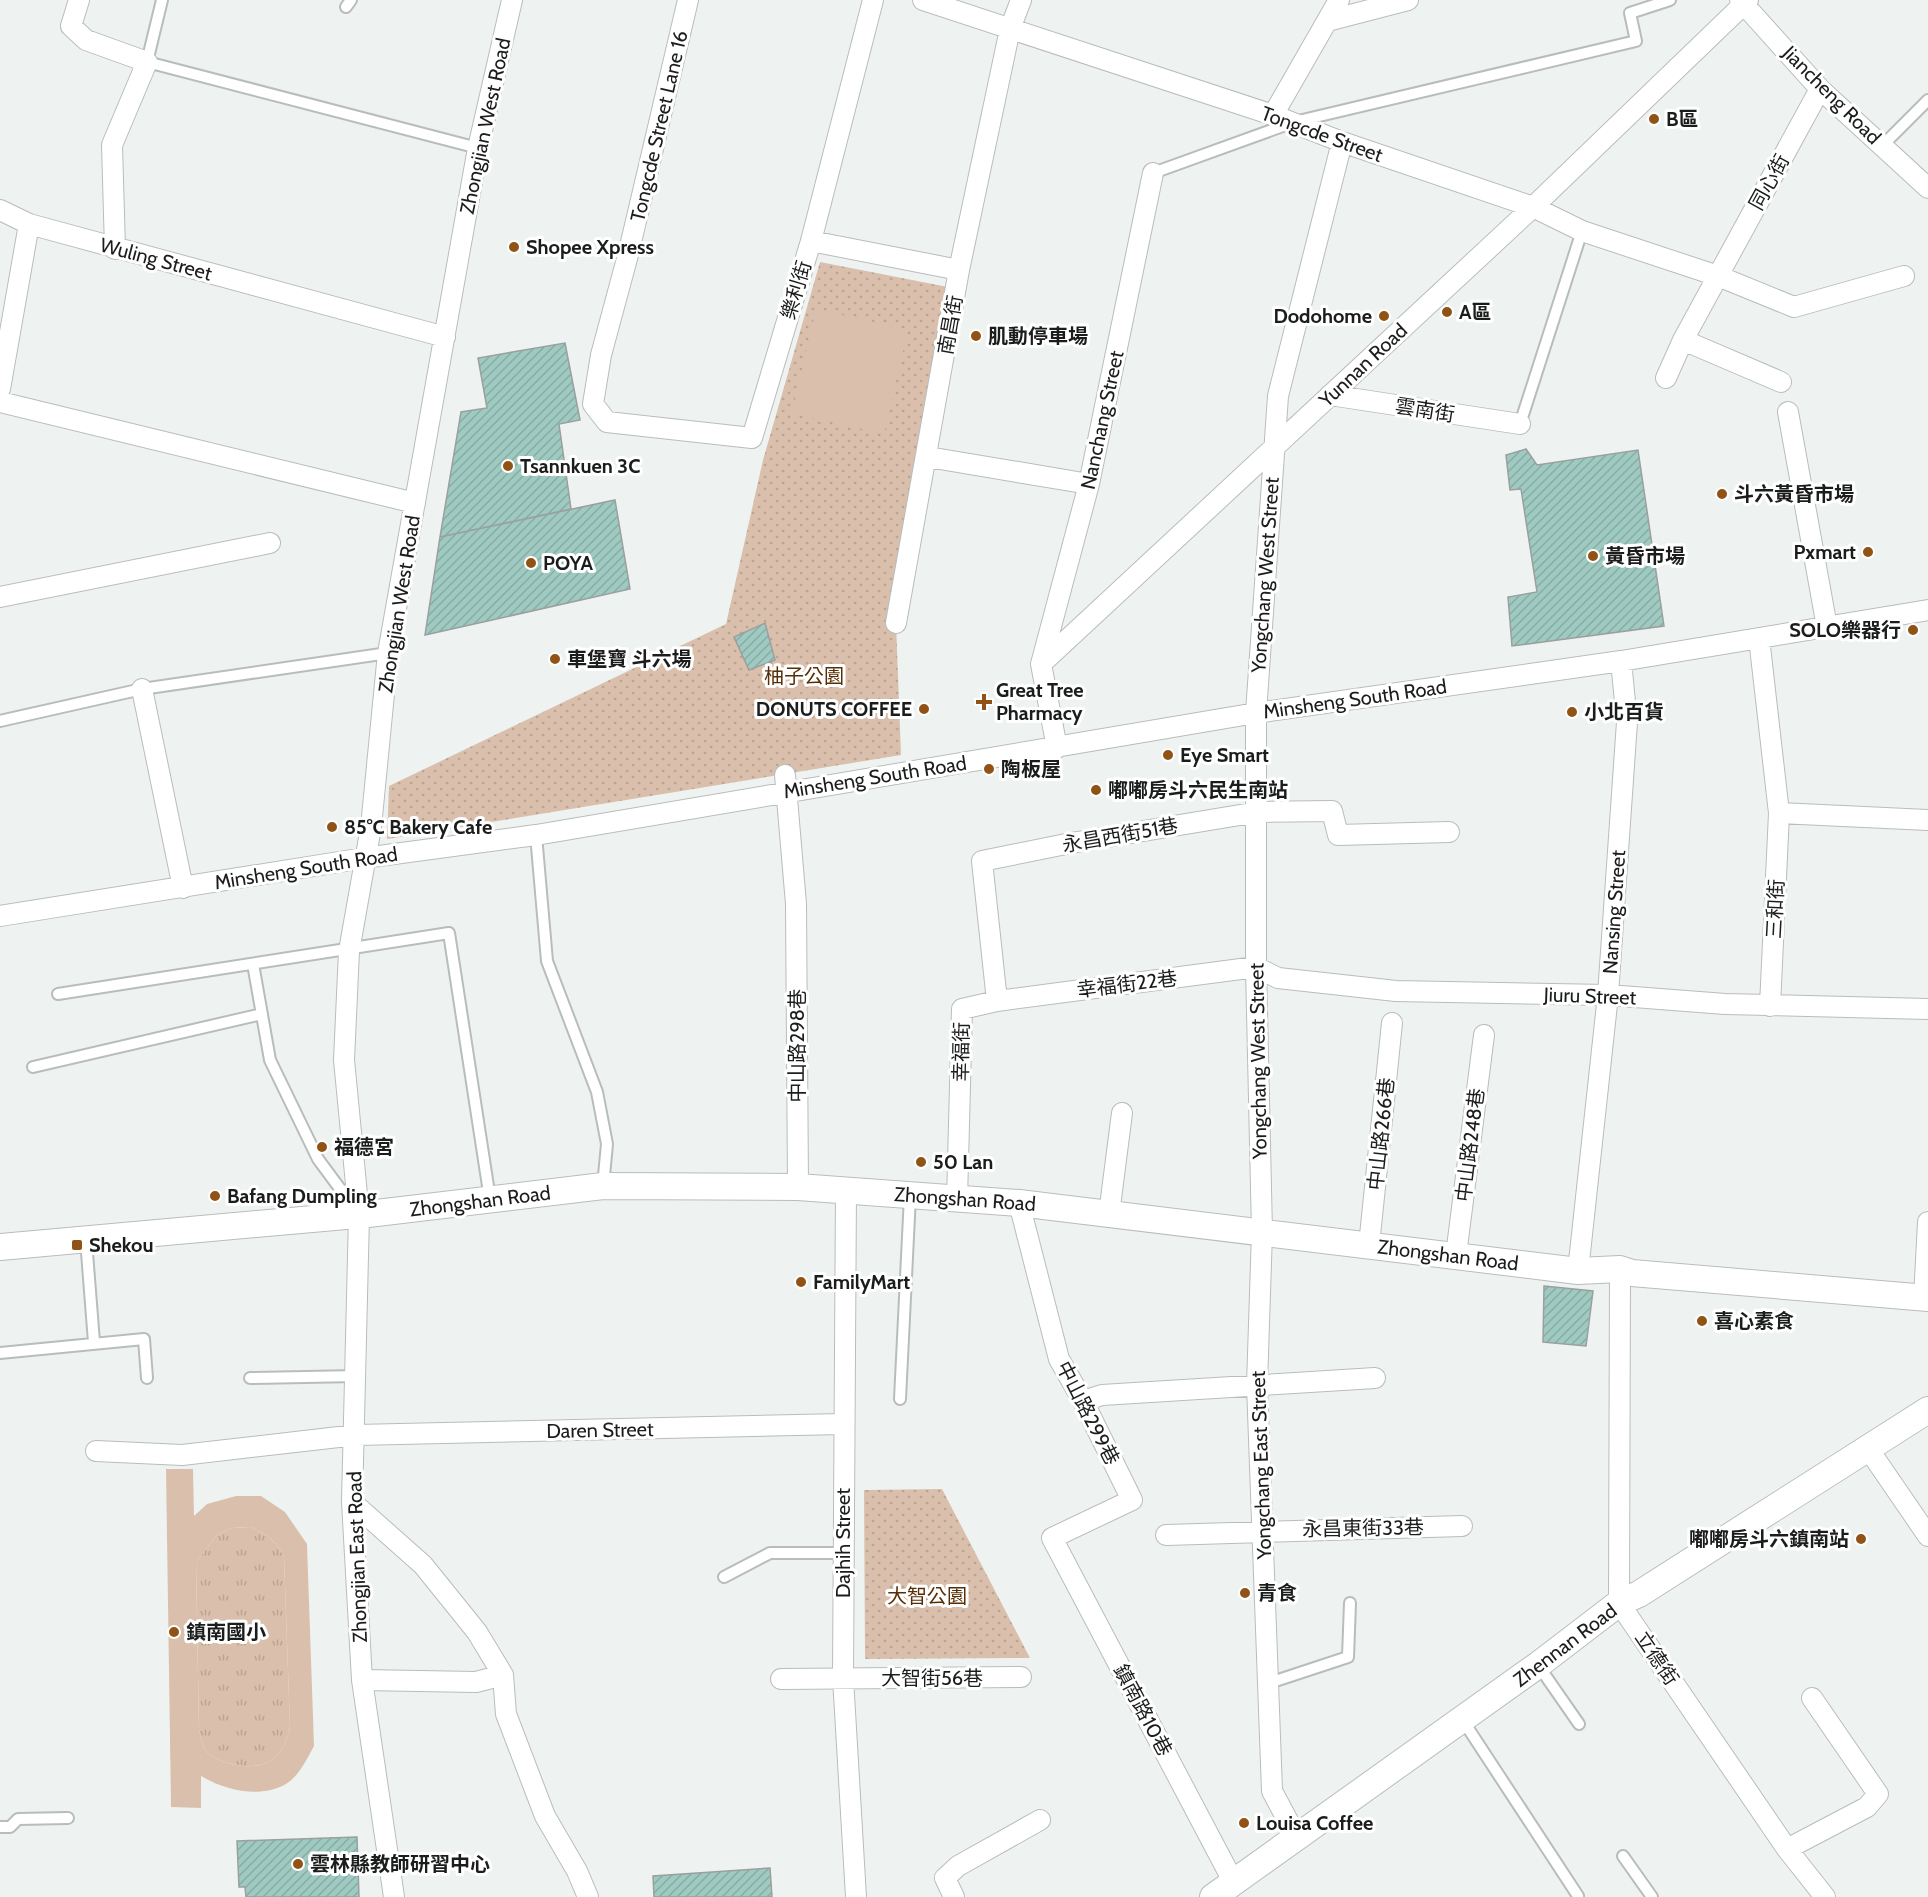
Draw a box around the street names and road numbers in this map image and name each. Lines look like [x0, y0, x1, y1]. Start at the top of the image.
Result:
street label: Tongcde Street Lane 16 [625, 28, 693, 224]
street label: Zhongjian West Road [455, 36, 515, 216]
street label: Jiancheng Road [1777, 40, 1886, 149]
street label: Tongcde Street [1258, 101, 1386, 167]
street label: 同心街 [1744, 150, 1794, 214]
street label: Wuling Street [97, 233, 215, 286]
street label: 樂利街 [776, 258, 816, 322]
street label: 南昌街 [933, 293, 967, 357]
street label: Yunnan Road [1313, 318, 1412, 412]
street label: Nanchang Street [1076, 348, 1128, 492]
street label: 雲南街 [1393, 393, 1457, 427]
street label: Yongchang West Street [1246, 476, 1284, 675]
street label: Zhongjian West Road [373, 514, 425, 694]
street label: Minsheng South Road [1262, 674, 1448, 724]
street label: Minsheng South Road [782, 751, 968, 803]
street label: 永昌西街51巷 [1060, 813, 1180, 857]
street label: Minsheng South Road [213, 842, 399, 894]
street label: Nansing Street [1598, 849, 1630, 975]
street label: 三和街 [1761, 878, 1789, 940]
street label: Yongchang West Street [1244, 962, 1272, 1160]
street label: 幸福街22巷 [1075, 966, 1179, 1002]
street label: Jiuru Street [1542, 982, 1637, 1010]
street label: 中山路298巷 [785, 989, 809, 1103]
street label: 幸福街 [948, 1022, 974, 1082]
street label: 中山路266巷 [1363, 1076, 1399, 1192]
street label: 中山路248巷 [1451, 1087, 1489, 1203]
street label: Zhongshan Road [408, 1180, 552, 1222]
street label: Zhongshan Road [893, 1182, 1037, 1216]
street label: Zhongshan Road [1376, 1234, 1520, 1276]
street label: 中山路299巷 [1052, 1357, 1124, 1469]
street label: Yongchang East Street [1246, 1370, 1276, 1561]
street label: Daren Street [546, 1417, 654, 1443]
street label: Zhongjian East Road [342, 1471, 372, 1643]
street label: Dajhih Street [831, 1488, 855, 1598]
street label: 永昌東街33巷 [1302, 1515, 1424, 1541]
street label: Zhennan Road [1509, 1598, 1621, 1692]
street label: 立德街 [1630, 1626, 1684, 1690]
street label: 鎮南路10巷 [1109, 1660, 1177, 1760]
street label: 大智街56巷 [881, 1666, 983, 1690]

